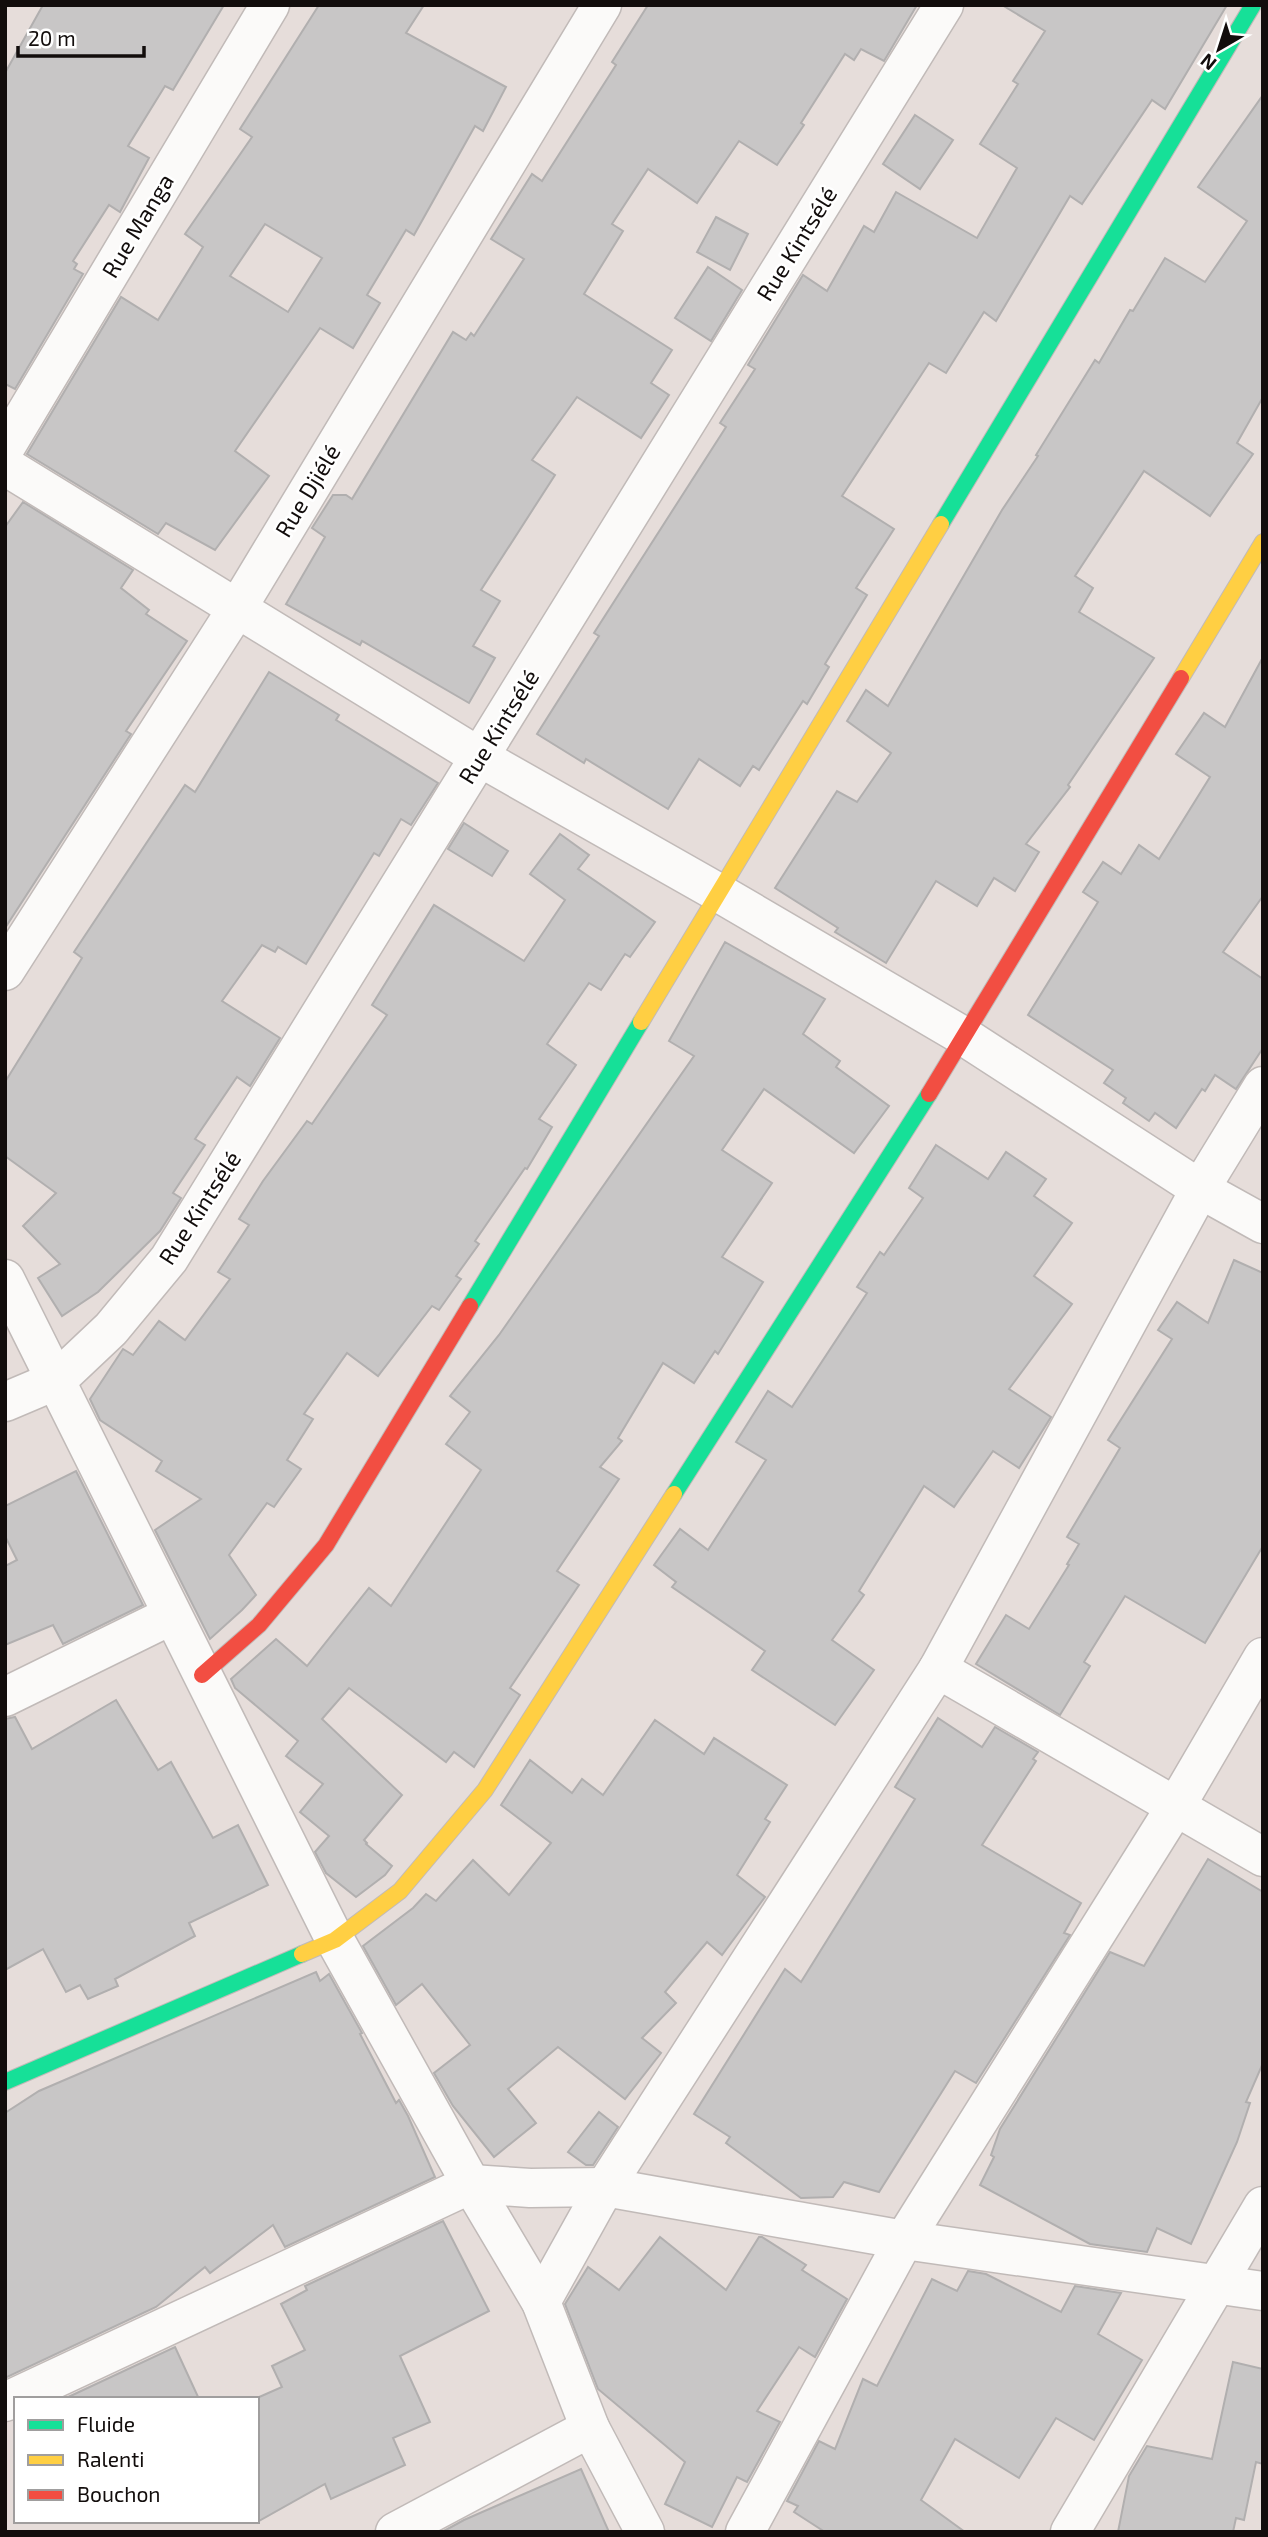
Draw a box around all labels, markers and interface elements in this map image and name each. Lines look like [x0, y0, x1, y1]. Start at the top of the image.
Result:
scale bar [18, 14, 144, 58]
north arrow [1184, 14, 1254, 84]
text: 20 m [28, 25, 76, 50]
text: N [1195, 49, 1221, 76]
street label: Rue Manga [95, 168, 179, 283]
street label: Rue Kintsélé [750, 181, 842, 306]
street label: Rue Djiélé [269, 439, 346, 542]
street label: Rue Kintsélé [452, 664, 544, 789]
street label: Rue Kintsélé [152, 1146, 246, 1269]
legend [14, 2397, 259, 2523]
text: Fluide [77, 2411, 135, 2436]
text: Ralenti [77, 2446, 144, 2471]
text: Bouchon [77, 2481, 161, 2506]

